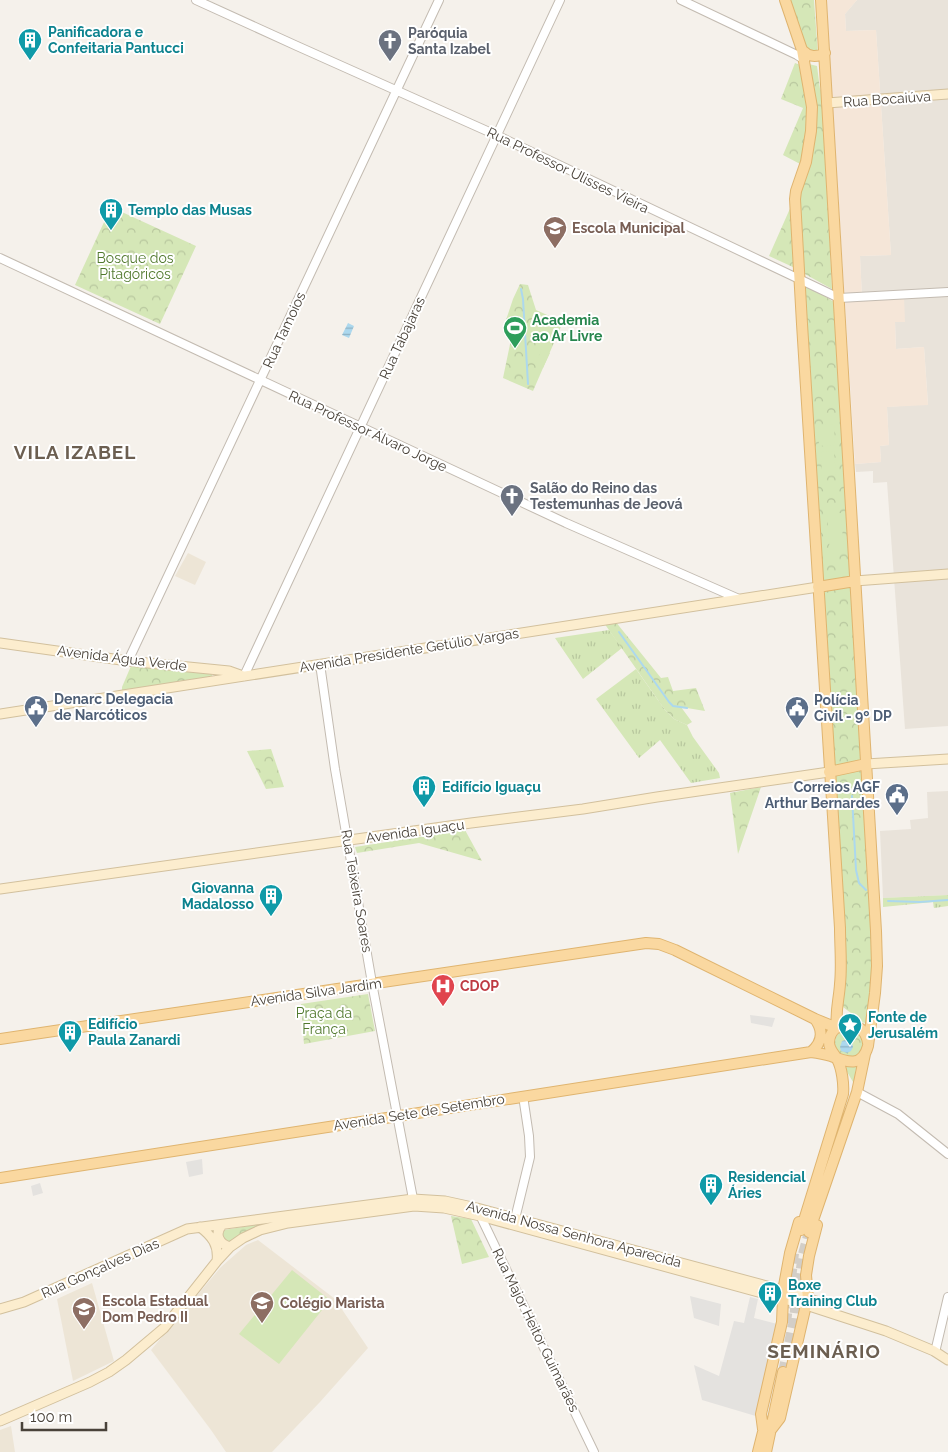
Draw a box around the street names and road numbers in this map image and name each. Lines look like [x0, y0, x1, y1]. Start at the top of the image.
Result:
street label: Rua Bocaiúva [843, 88, 931, 110]
street label: Rua Professor Ulisses Vieira [484, 124, 652, 216]
street label: Rua Tamoios [259, 289, 309, 371]
street label: Rua Tabajaras [376, 294, 428, 382]
street label: Rua Professor Álvaro Jorge [286, 386, 450, 475]
street label: Avenida Presidente Getúlio Vargas [298, 625, 520, 675]
street label: Avenida Água Verde [56, 641, 188, 674]
street label: Avenida Iguaçu [365, 816, 465, 846]
street label: Rua Teixeira Soares [338, 828, 376, 954]
street label: Avenida Silva Jardim [249, 975, 383, 1009]
street label: Avenida Sete de Setembro [332, 1091, 506, 1133]
street label: Avenida Nossa Senhora Aparecida [465, 1198, 683, 1270]
street label: Rua Gonçalves Dias [39, 1235, 162, 1301]
street label: Rua Major Heitor Guimarães [489, 1246, 583, 1415]

